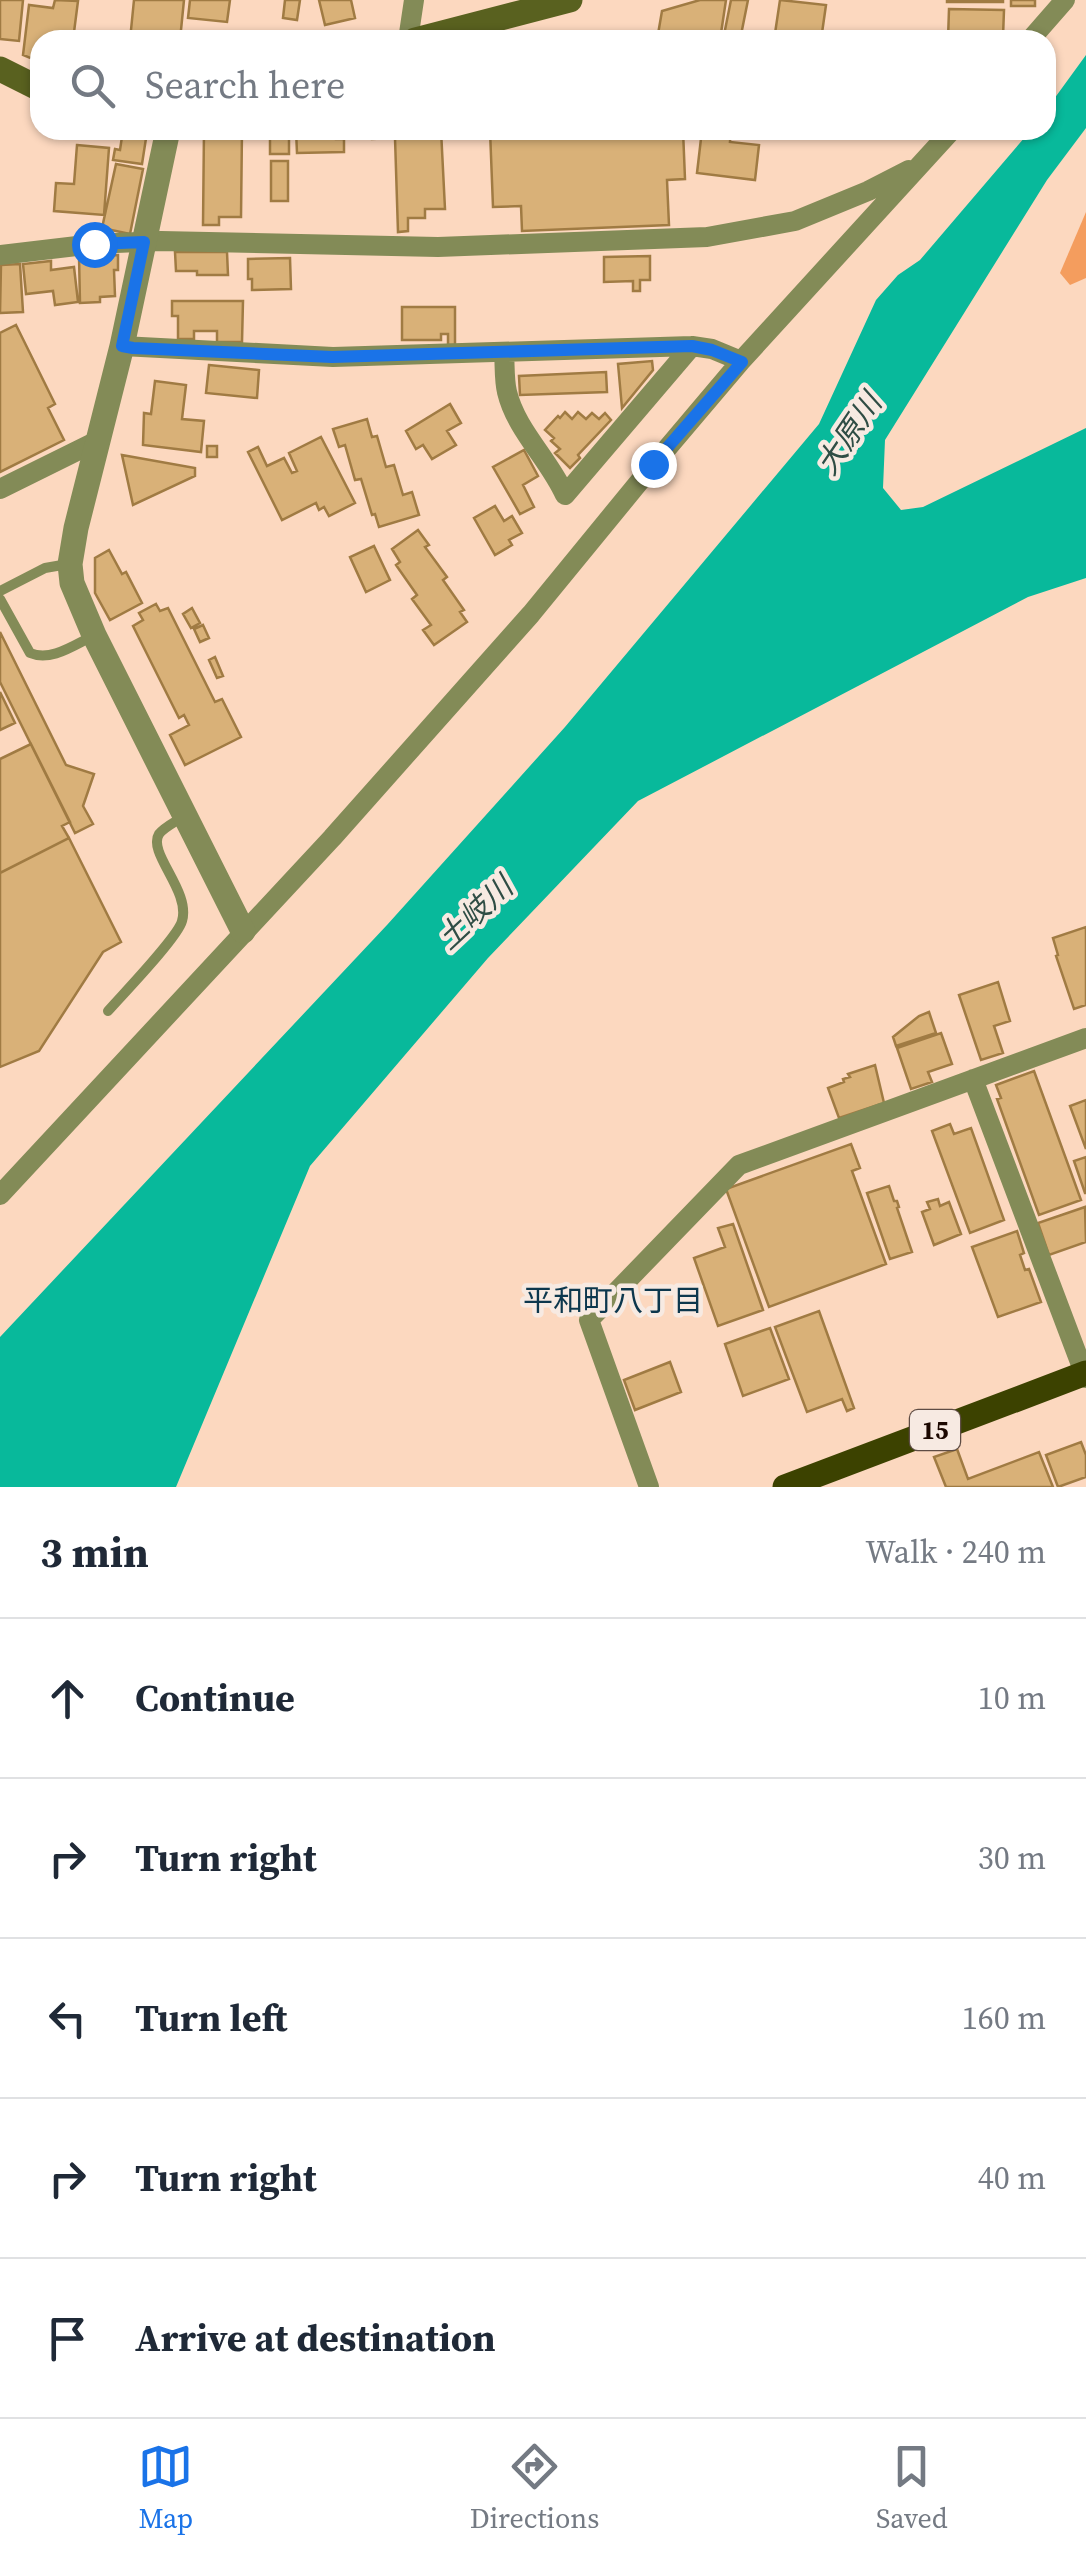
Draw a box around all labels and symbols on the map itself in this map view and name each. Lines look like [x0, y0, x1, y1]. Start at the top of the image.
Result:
route start [72, 222, 118, 268]
water label: 大原川 [806, 382, 892, 482]
route end [631, 442, 677, 488]
water label: 土岐川 [428, 865, 524, 958]
district label: 平和町八丁目 [523, 1280, 703, 1321]
road number: 15 [910, 1410, 960, 1450]

